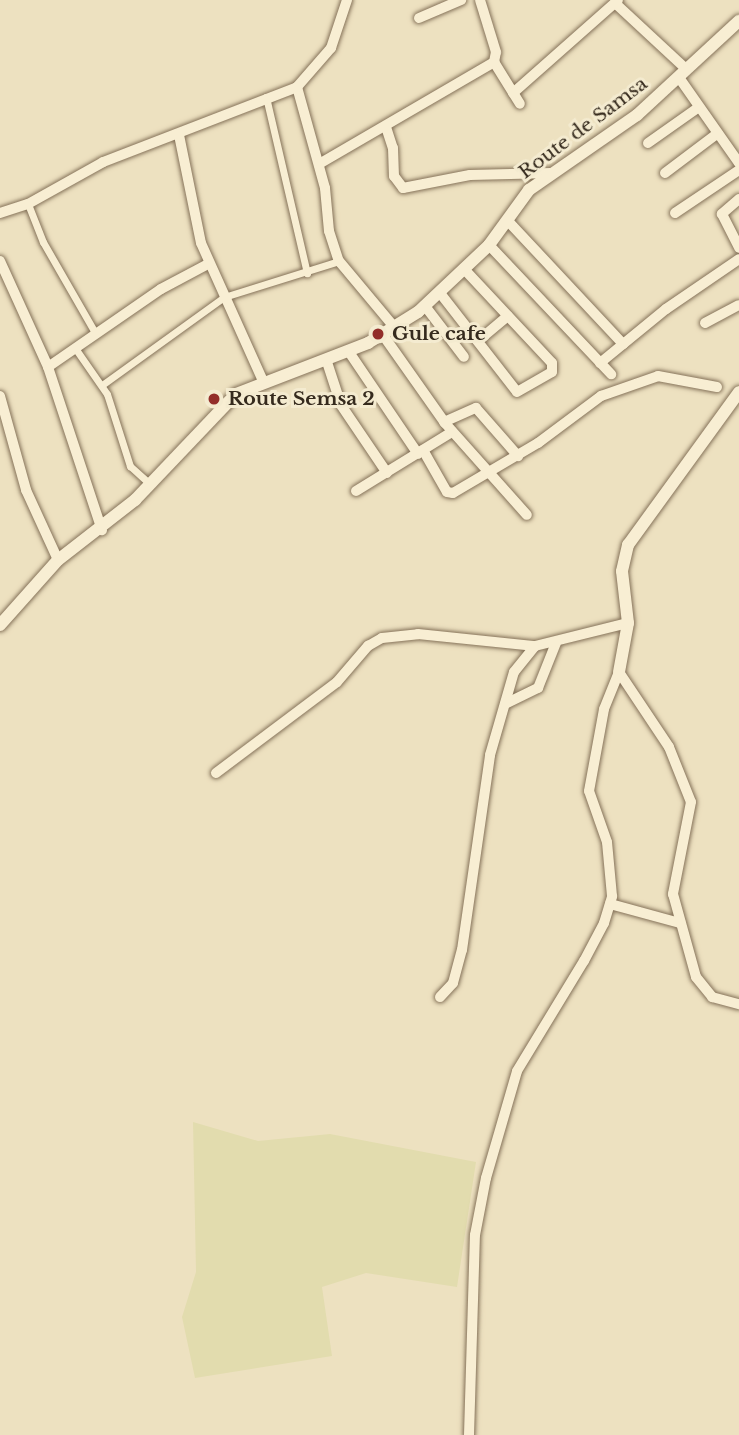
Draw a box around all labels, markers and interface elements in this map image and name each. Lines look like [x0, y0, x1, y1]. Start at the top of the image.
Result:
street label: Route de Samsa [514, 72, 652, 184]
place label: Gule cafe [392, 323, 486, 345]
marker: Gule cafe [370, 326, 386, 342]
place label: Route Semsa 2 [228, 388, 375, 410]
marker: Route Semsa 2 [206, 391, 222, 407]

